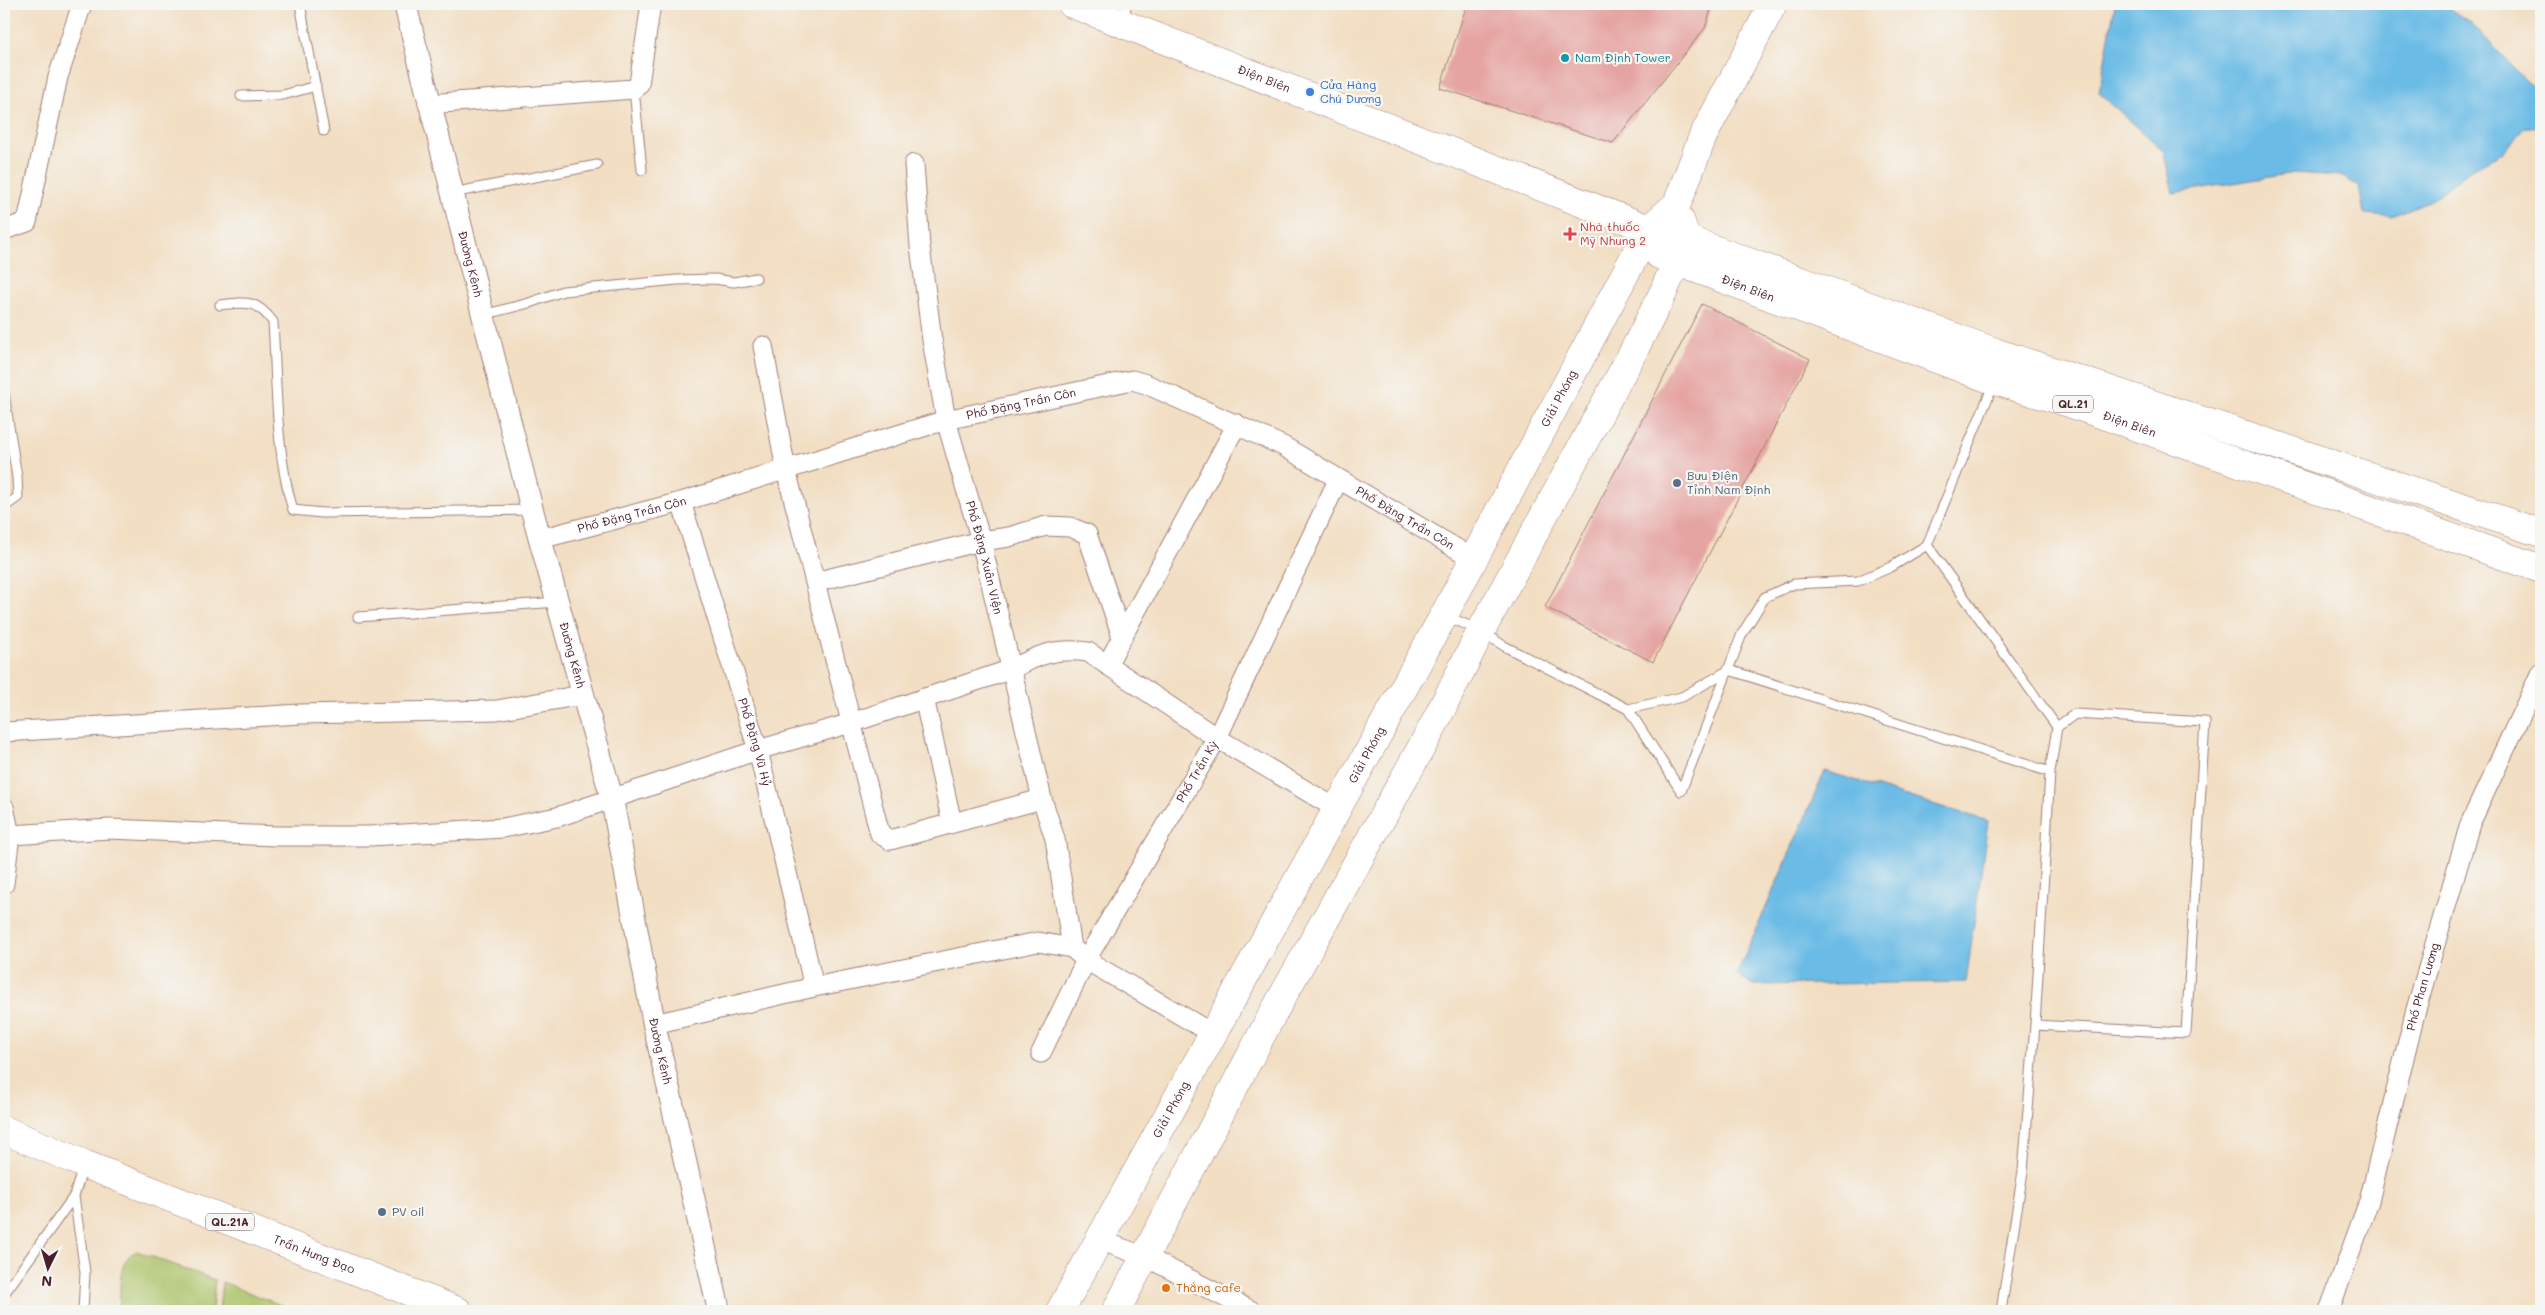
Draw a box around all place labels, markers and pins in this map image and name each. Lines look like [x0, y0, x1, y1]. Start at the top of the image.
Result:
place label: Nam Định Tower [1575, 49, 1671, 65]
marker: Nam Định Tower [1559, 52, 1571, 64]
place label: Cửa Hàng Chú Dương [1320, 76, 1381, 106]
marker: Cửa Hàng Chú Dương [1304, 86, 1316, 98]
place label: Nhà thuốc Mỹ Nhung 2 [1580, 218, 1646, 248]
marker: Nhà thuốc Mỹ Nhung 2 [1564, 228, 1576, 240]
place label: Bưu Điện Tỉnh Nam Định [1687, 467, 1770, 497]
marker: Bưu Điện Tỉnh Nam Định [1671, 477, 1683, 489]
place label: PV oil [392, 1203, 424, 1219]
marker: PV oil [376, 1206, 388, 1218]
place label: Thắng cafe [1176, 1279, 1241, 1295]
marker: Thắng cafe [1160, 1282, 1172, 1294]

